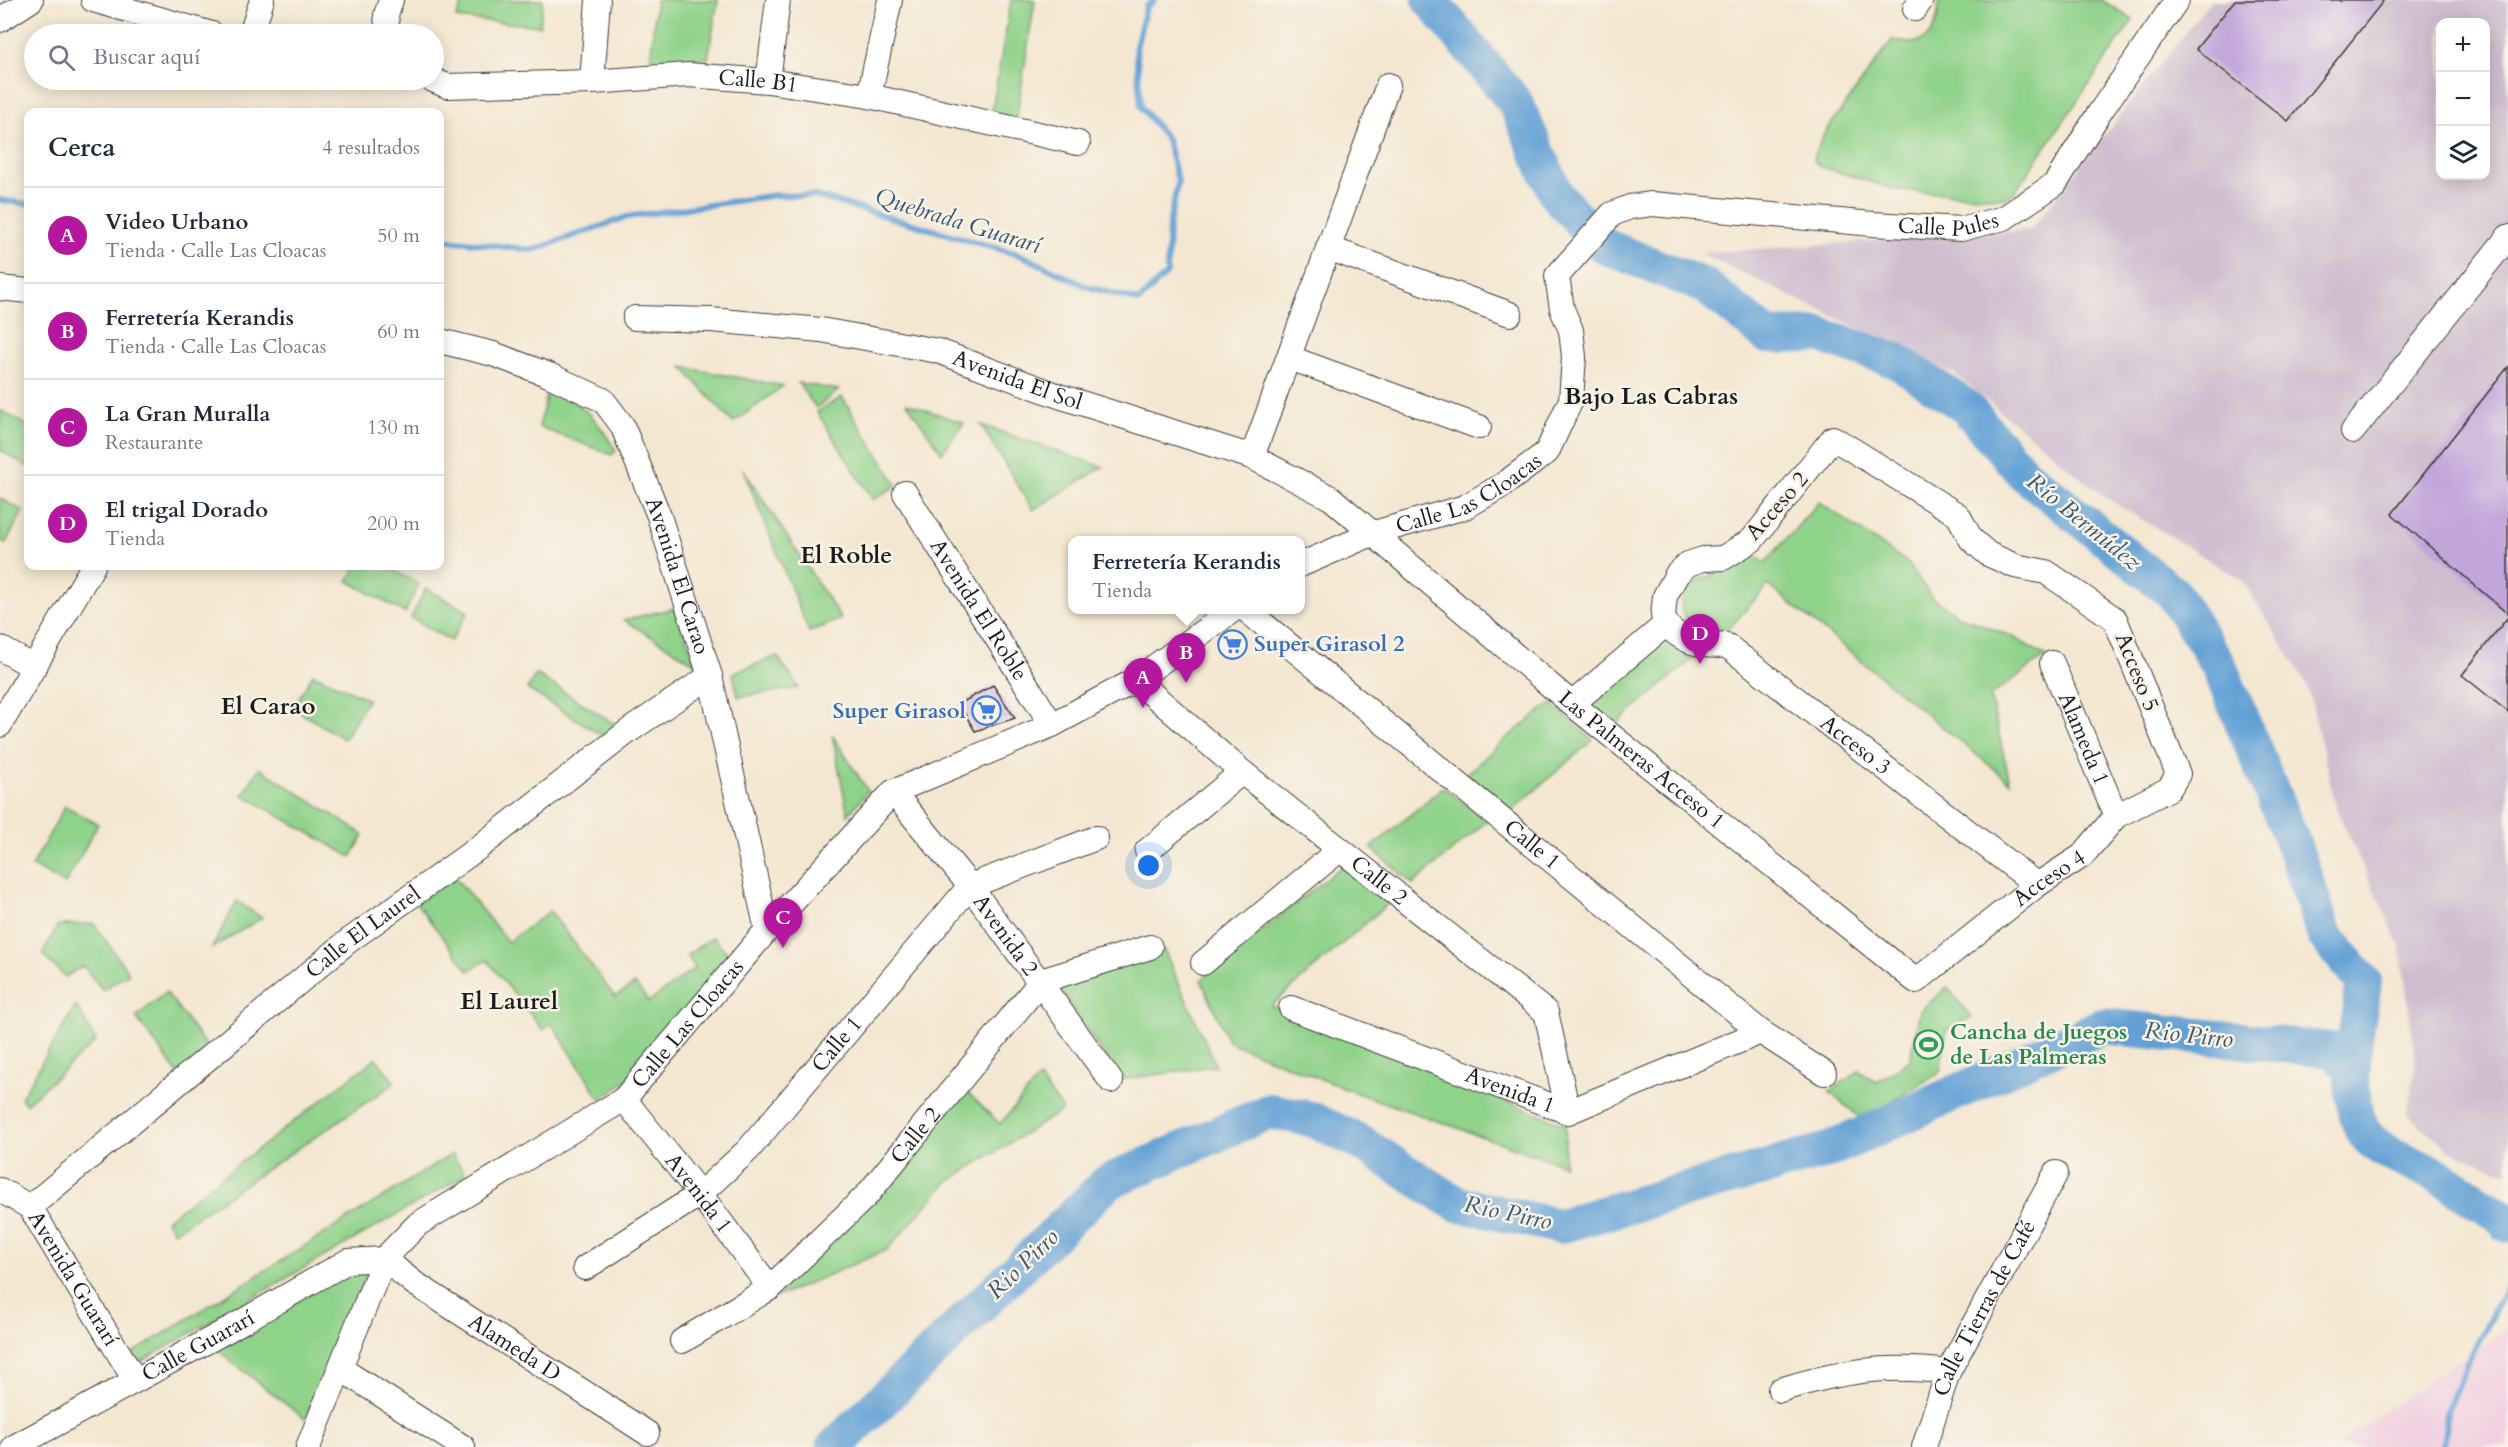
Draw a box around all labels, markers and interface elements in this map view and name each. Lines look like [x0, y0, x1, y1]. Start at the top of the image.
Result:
map controls [2436, 18, 2490, 180]
button: + [2436, 18, 2490, 72]
search box [24, 24, 444, 90]
icon: search [45, 41, 78, 74]
text: Buscar aquí [93, 42, 200, 72]
street label: Calle B1 [717, 62, 800, 100]
button: − [2436, 72, 2490, 126]
button: layers [2436, 126, 2490, 180]
text: Cerca [48, 130, 115, 165]
text: 4 resultados [322, 134, 420, 161]
water label: Quebrada Guararí [871, 180, 1046, 262]
street label: Calle Pules [1897, 205, 2002, 244]
text: Video Urbano [105, 207, 248, 237]
text: A [60, 222, 75, 249]
text: 50 m [377, 222, 420, 249]
text: Tienda · Calle Las Cloacas [105, 237, 327, 264]
text: Ferretería Kerandis [105, 303, 294, 333]
text: B [60, 318, 75, 345]
text: 60 m [377, 318, 420, 345]
text: Tienda · Calle Las Cloacas [105, 333, 327, 360]
street label: Avenida El Sol [948, 343, 1087, 418]
district label: Bajo Las Cabras [1564, 380, 1738, 413]
text: La Gran Muralla [105, 399, 270, 429]
text: C [60, 414, 75, 441]
text: 130 m [367, 414, 420, 441]
text: Restaurante [105, 429, 203, 456]
street label: Calle Las Cloacas [1392, 446, 1548, 541]
street label: Acceso 2 [1739, 465, 1815, 547]
water label: Río Bermúdez [2020, 465, 2149, 579]
street label: Avenida El Carao [638, 492, 717, 658]
text: El trigal Dorado [105, 495, 268, 525]
text: D [59, 510, 76, 537]
text: 200 m [367, 510, 420, 537]
text: Tienda [105, 525, 165, 552]
street label: Avenida El Roble [923, 533, 1035, 686]
popup [1068, 536, 1305, 614]
district label: El Roble [800, 539, 892, 572]
text: Ferretería Kerandis [1092, 547, 1281, 577]
text: Tienda [1092, 577, 1152, 604]
pin: D [1680, 614, 1720, 664]
supermarket icon: Super Girasol 2 [1217, 628, 1249, 660]
street label: Acceso 5 [2108, 628, 2166, 716]
place label: Super Girasol 2 [1254, 629, 1404, 659]
pin: B [1166, 634, 1206, 683]
pin: A [1124, 658, 1162, 708]
street label: Las Palmeras Acceso 1 [1552, 684, 1731, 836]
street label: Alameda 1 [2051, 688, 2116, 790]
district label: El Carao [221, 690, 315, 723]
supermarket icon: Super Girasol [971, 695, 1003, 727]
place label: Super Girasol [833, 696, 967, 726]
street label: Acceso 3 [1814, 708, 1897, 782]
street label: Calle 1 [1498, 812, 1567, 877]
street label: Acceso 4 [2006, 843, 2091, 914]
street label: Calle 2 [1344, 848, 1414, 912]
your location [1134, 851, 1163, 880]
street label: Calle El Laurel [299, 879, 427, 985]
street label: Avenida 2 [966, 888, 1045, 982]
pin: C [764, 898, 802, 948]
street label: Calle Las Cloacas [624, 953, 751, 1095]
district label: El Laurel [460, 985, 558, 1018]
street label: Calle 1 [805, 1010, 869, 1079]
water label: Rio Pirro [2143, 1014, 2235, 1056]
place label: Cancha de Juegos de Las Palmeras [1950, 1017, 2127, 1072]
sports icon: Cancha de Juegos de Las Palmeras [1913, 1029, 1945, 1061]
street label: Avenida 1 [1461, 1060, 1559, 1121]
street label: Calle 2 [883, 1101, 948, 1170]
street label: Avenida 1 [658, 1147, 739, 1239]
water label: Rio Pirro [1461, 1188, 1555, 1238]
street label: Avenida Guararí [21, 1205, 126, 1352]
street label: Calle Tierras de Café [1926, 1215, 2043, 1400]
water label: Rio Pirro [980, 1221, 1066, 1307]
street label: Calle Guararí [136, 1303, 260, 1389]
street label: Alameda D [463, 1307, 567, 1389]

